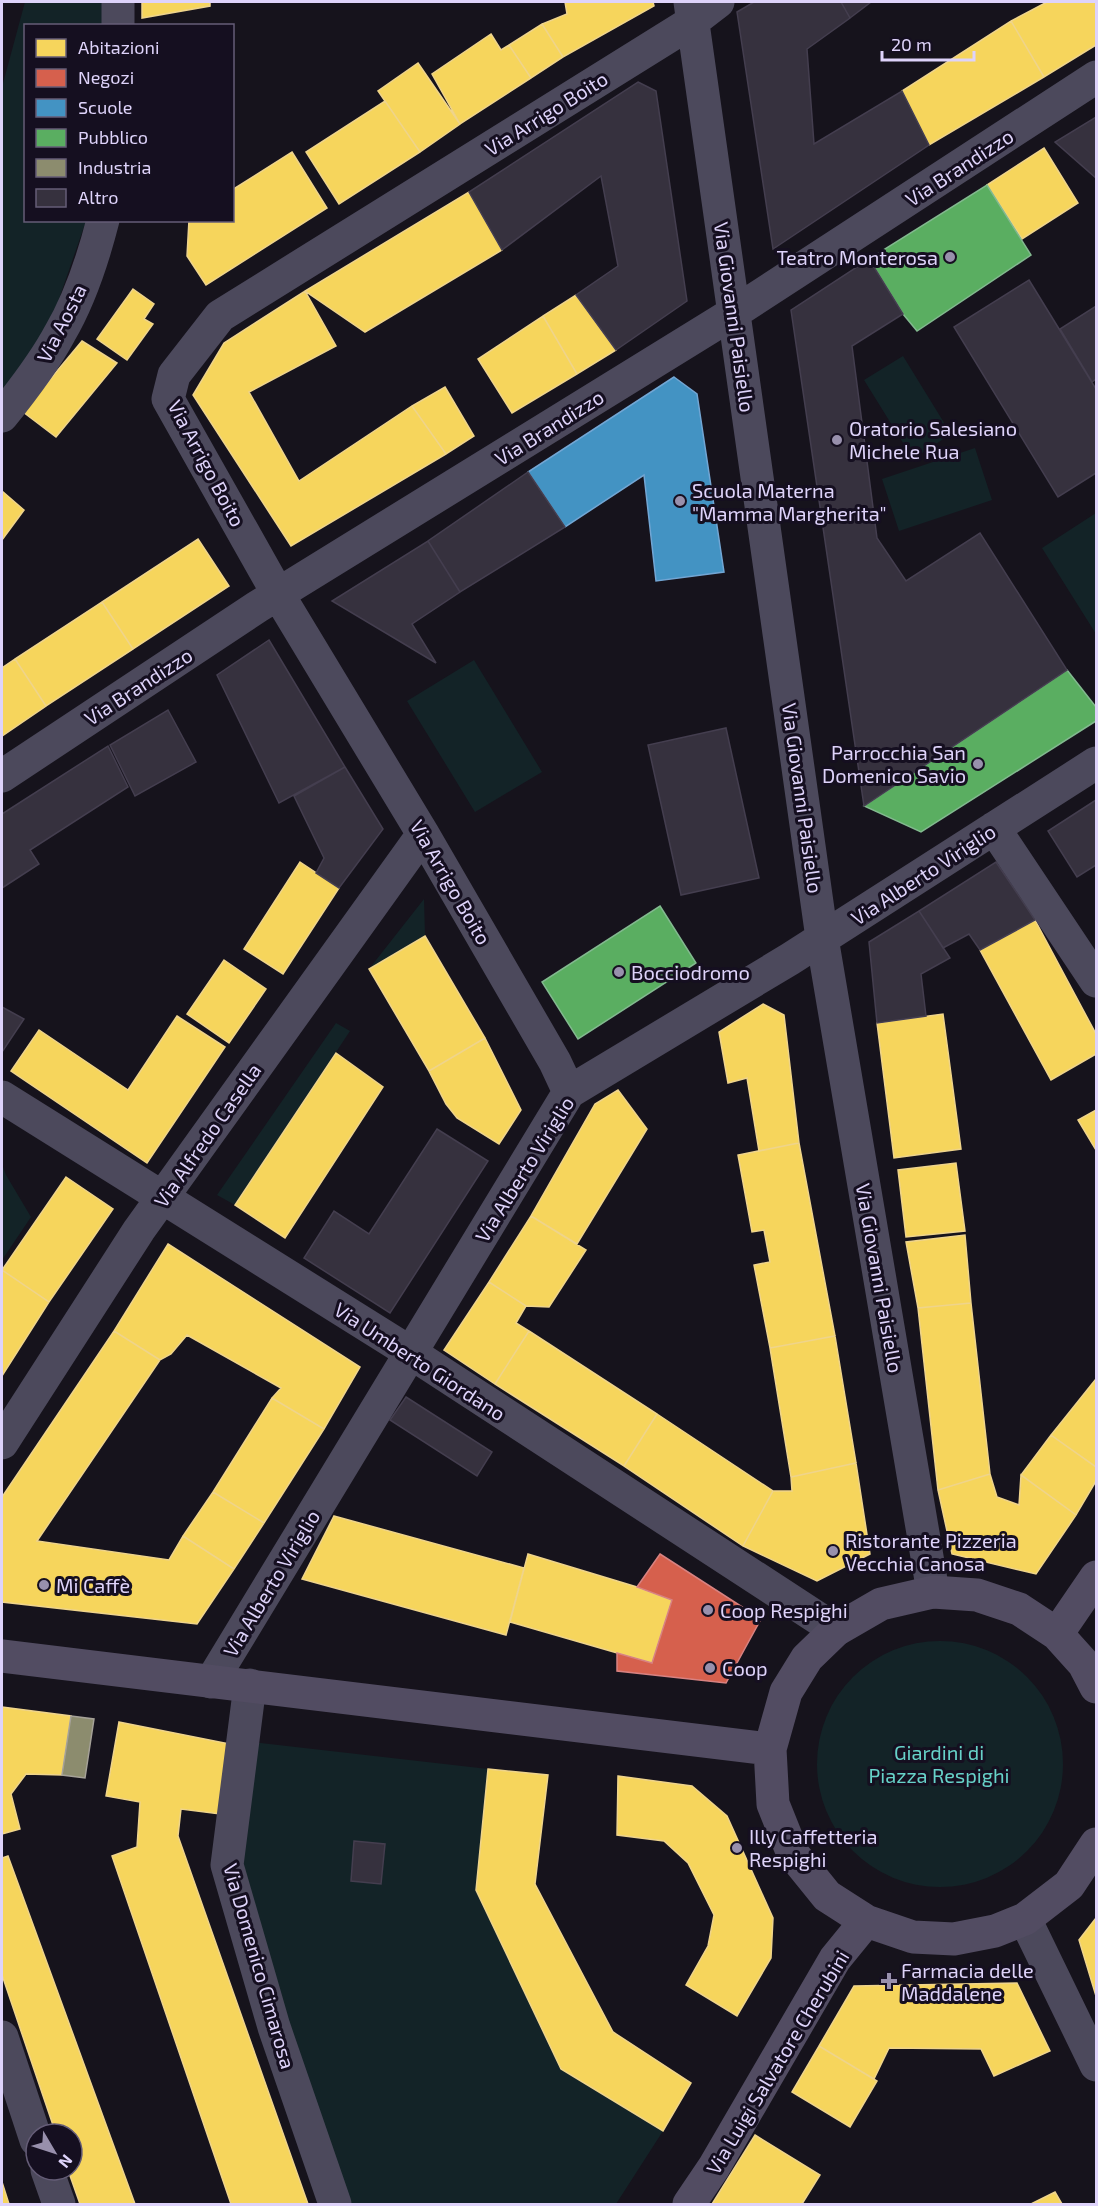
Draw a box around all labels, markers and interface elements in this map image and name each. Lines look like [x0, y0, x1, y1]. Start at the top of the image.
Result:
legend [24, 24, 234, 222]
scale bar [882, 24, 974, 62]
text: 20 m [891, 33, 932, 55]
text: Abitazioni [78, 36, 159, 58]
text: Negozi [78, 66, 134, 88]
street label: Via Arrigo Boito [480, 66, 612, 160]
text: Scuole [78, 96, 132, 118]
street label: Via Brandizzo [901, 123, 1017, 211]
text: Pubblico [78, 126, 148, 148]
text: Industria [78, 156, 151, 178]
text: Altro [78, 186, 118, 208]
street label: Via Giovanni Paisiello [710, 220, 760, 414]
place label: Teatro Monterosa [777, 245, 938, 269]
marker: Teatro Monterosa [943, 250, 957, 264]
street label: Via Aosta [31, 280, 91, 366]
street label: Via Brandizzo [490, 384, 608, 470]
street label: Via Arrigo Boito [164, 395, 250, 531]
place label: Oratorio Salesiano Michele Rua [849, 416, 1017, 463]
marker: Oratorio Salesiano Michele Rua [830, 433, 844, 447]
place label: Scuola Materna "Mamma Margherita" [692, 478, 886, 525]
marker: Scuola Materna "Mamma Margherita" [673, 494, 687, 508]
street label: Via Brandizzo [80, 642, 196, 730]
street label: Via Giovanni Paisiello [778, 701, 828, 895]
place label: Parrocchia San Domenico Savio [822, 740, 966, 787]
marker: Parrocchia San Domenico Savio [971, 757, 985, 771]
street label: Via Arrigo Boito [406, 815, 496, 949]
street label: Via Alberto Viriglio [846, 818, 1000, 930]
place label: Bocciodromo [631, 960, 750, 984]
marker: Bocciodromo [612, 965, 626, 979]
street label: Via Alfredo Casella [148, 1059, 266, 1211]
street label: Via Alberto Viriglio [470, 1092, 578, 1246]
street label: Via Giovanni Paisiello [851, 1181, 909, 1375]
street label: Via Umberto Giordano [330, 1297, 510, 1425]
street label: Via Alberto Viriglio [218, 1505, 324, 1661]
place label: Ristorante Pizzeria Vecchia Canosa [845, 1528, 1017, 1575]
marker: Ristorante Pizzeria Vecchia Canosa [826, 1544, 840, 1558]
place label: Mi Caffè [56, 1573, 130, 1597]
marker: Mi Caffè [37, 1578, 51, 1592]
place label: Coop Respighi [720, 1598, 848, 1622]
marker: Coop Respighi [701, 1603, 715, 1617]
place label: Coop [722, 1656, 768, 1680]
marker: Coop [703, 1661, 717, 1675]
park label: Giardini di Piazza Respighi [868, 1740, 1010, 1787]
place label: Illy Caffetteria Respighi [749, 1824, 877, 1871]
marker: Illy Caffetteria Respighi [730, 1841, 744, 1855]
street label: Via Domenico Cimarosa [219, 1860, 301, 2072]
street label: Via Luigi Salvatore Cherubini [701, 1946, 853, 2178]
place label: Farmacia delle Maddalene [901, 1958, 1034, 2005]
marker: Farmacia delle Maddalene [882, 1974, 896, 1988]
north arrow [24, 2122, 84, 2182]
text: N [55, 2151, 77, 2172]

